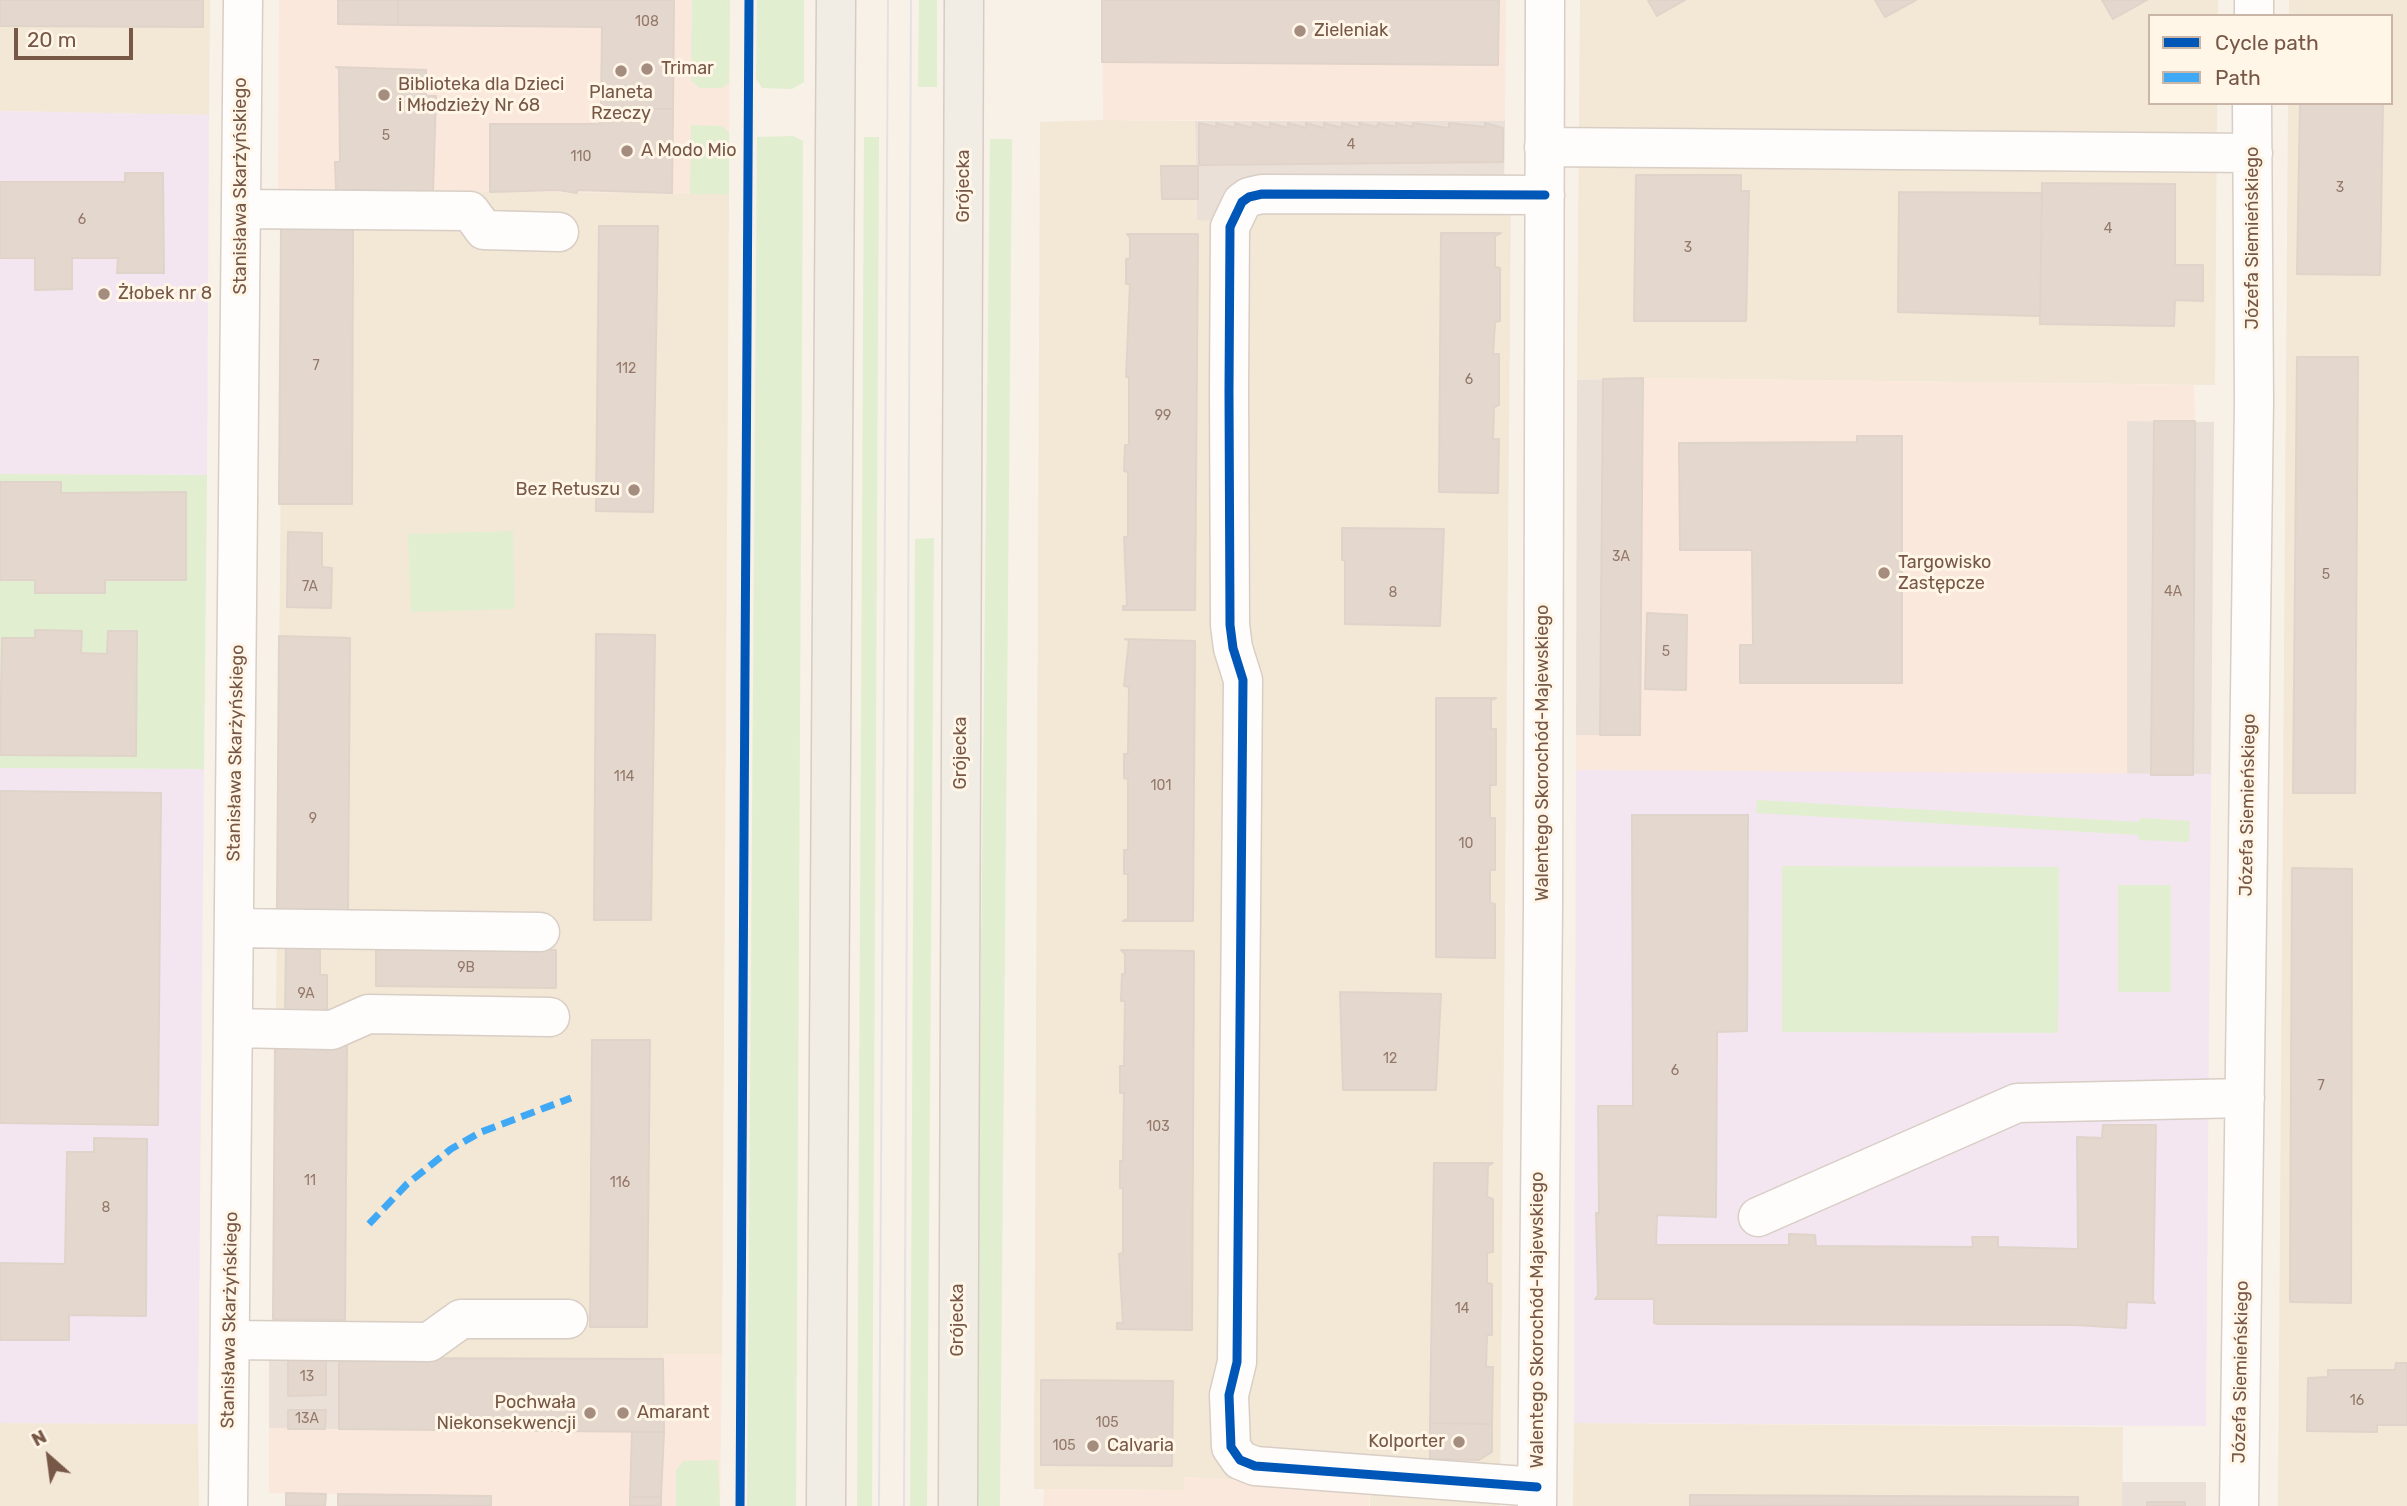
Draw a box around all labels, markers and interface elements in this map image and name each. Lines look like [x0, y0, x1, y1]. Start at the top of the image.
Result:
scale bar [18, 14, 136, 58]
house number: 108 [635, 14, 659, 30]
legend [2148, 14, 2393, 105]
place label: Zieleniak [1314, 20, 1388, 42]
marker: Zieleniak [1292, 23, 1308, 39]
text: 20 m [27, 27, 76, 52]
text: Cycle path [2215, 30, 2319, 55]
place label: Trimar [661, 58, 714, 80]
marker: Trimar [639, 61, 655, 77]
marker: Planeta Rzeczy [613, 63, 629, 79]
text: Path [2215, 65, 2261, 90]
place label: Biblioteka dla Dzieci i Młodzieży Nr 68 [398, 74, 564, 116]
street label: Stanisława Skarżyńskiego [230, 77, 252, 295]
place label: Planeta Rzeczy [589, 82, 653, 124]
marker: Biblioteka dla Dzieci i Młodzieży Nr 68 [376, 87, 392, 103]
house number: 5 [382, 128, 390, 144]
house number: 4 [1347, 137, 1355, 153]
place label: A Modo Mio [641, 140, 737, 162]
marker: A Modo Mio [619, 143, 635, 159]
street label: Józefa Siemieńskiego [2242, 147, 2264, 329]
house number: 110 [571, 149, 591, 165]
street label: Grójecka [953, 150, 975, 222]
house number: 3 [2336, 180, 2344, 196]
house number: 6 [78, 212, 86, 228]
house number: 4 [2104, 221, 2112, 237]
house number: 3 [1684, 240, 1692, 256]
place label: Żłobek nr 8 [118, 283, 212, 305]
marker: Żłobek nr 8 [96, 286, 112, 302]
house number: 7 [312, 358, 320, 374]
house number: 112 [616, 361, 636, 377]
house number: 6 [1465, 372, 1473, 388]
house number: 99 [1155, 408, 1171, 424]
place label: Bez Retuszu [516, 479, 620, 501]
marker: Bez Retuszu [626, 482, 642, 498]
house number: 3A [1612, 549, 1630, 565]
place label: Targowisko Zastępcze [1898, 552, 1991, 594]
marker: Targowisko Zastępcze [1876, 565, 1892, 581]
house number: 5 [2322, 567, 2330, 583]
house number: 7A [302, 579, 318, 595]
house number: 4A [2164, 584, 2182, 600]
house number: 8 [1389, 585, 1397, 601]
street label: Walentego Skorochód-Majewskiego [1532, 605, 1554, 901]
street label: Stanisława Skarżyńskiego [223, 644, 249, 862]
house number: 5 [1662, 644, 1670, 660]
street label: Józefa Siemieńskiego [2236, 713, 2260, 897]
street label: Grójecka [950, 717, 972, 789]
house number: 114 [614, 769, 634, 785]
house number: 101 [1151, 778, 1171, 794]
house number: 9 [309, 811, 317, 827]
house number: 10 [1459, 836, 1473, 852]
house number: 9B [457, 960, 475, 976]
house number: 9A [297, 986, 315, 1002]
house number: 12 [1383, 1051, 1397, 1067]
house number: 6 [1671, 1063, 1679, 1079]
house number: 7 [2317, 1078, 2325, 1094]
house number: 103 [1146, 1119, 1170, 1135]
street label: Walentego Skorochód-Majewskiego [1527, 1172, 1549, 1468]
house number: 11 [304, 1173, 316, 1189]
house number: 116 [610, 1175, 630, 1191]
house number: 8 [102, 1200, 110, 1216]
street label: Stanisława Skarżyńskiego [217, 1211, 243, 1429]
street label: Józefa Siemieńskiego [2229, 1280, 2253, 1464]
street label: Grójecka [947, 1284, 969, 1356]
house number: 14 [1455, 1301, 1469, 1317]
house number: 13 [300, 1369, 314, 1385]
place label: Pochwała Niekonsekwencji [436, 1392, 576, 1434]
house number: 16 [2350, 1393, 2364, 1409]
place label: Amarant [637, 1402, 709, 1424]
marker: Pochwała Niekonsekwencji [582, 1405, 598, 1421]
marker: Amarant [615, 1405, 631, 1421]
house number: 13A [295, 1411, 319, 1427]
house number: 105 [1095, 1415, 1119, 1431]
north arrow [14, 1422, 84, 1492]
text: N [27, 1425, 50, 1451]
place label: Kolporter [1368, 1431, 1445, 1453]
marker: Kolporter [1451, 1434, 1467, 1450]
place label: Calvaria [1107, 1435, 1174, 1457]
house number: 105 [1052, 1438, 1076, 1454]
marker: Calvaria [1085, 1438, 1101, 1454]

